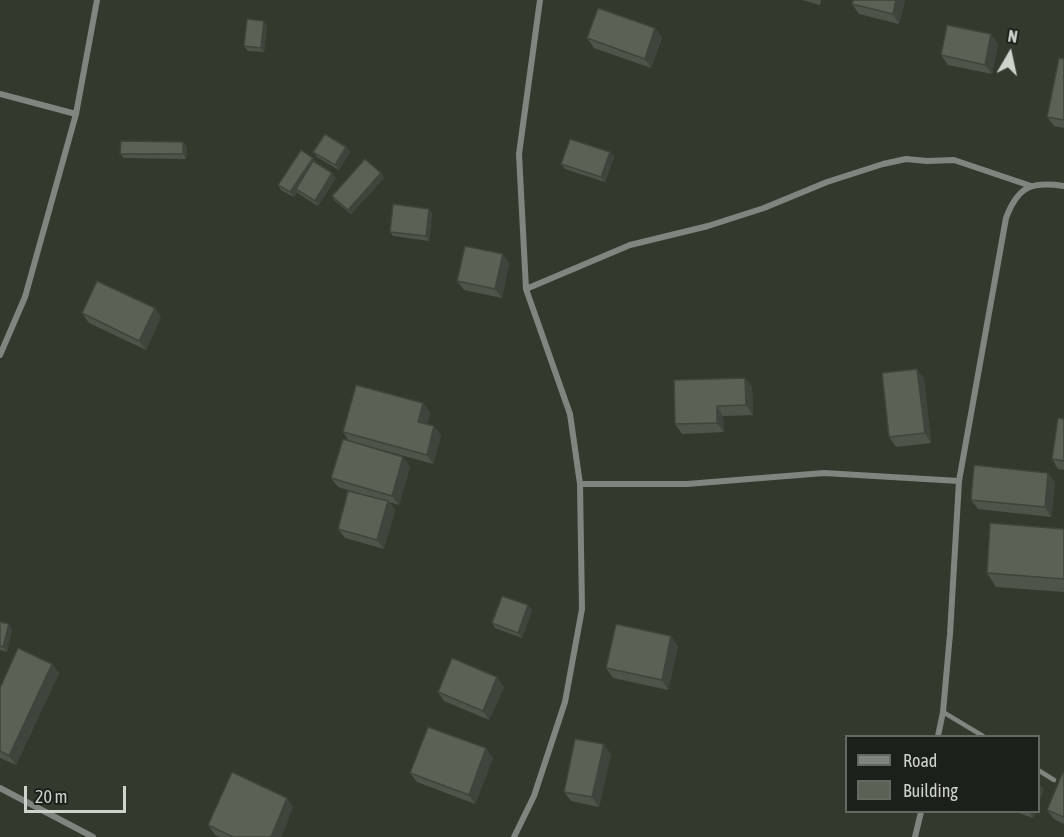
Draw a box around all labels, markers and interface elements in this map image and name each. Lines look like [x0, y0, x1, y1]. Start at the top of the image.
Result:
north arrow [980, 24, 1040, 84]
text: N [1007, 27, 1019, 46]
legend [845, 735, 1040, 813]
text: Road [903, 750, 937, 771]
scale bar [27, 774, 129, 812]
text: Building [903, 780, 958, 801]
text: 20 m [35, 786, 67, 807]

